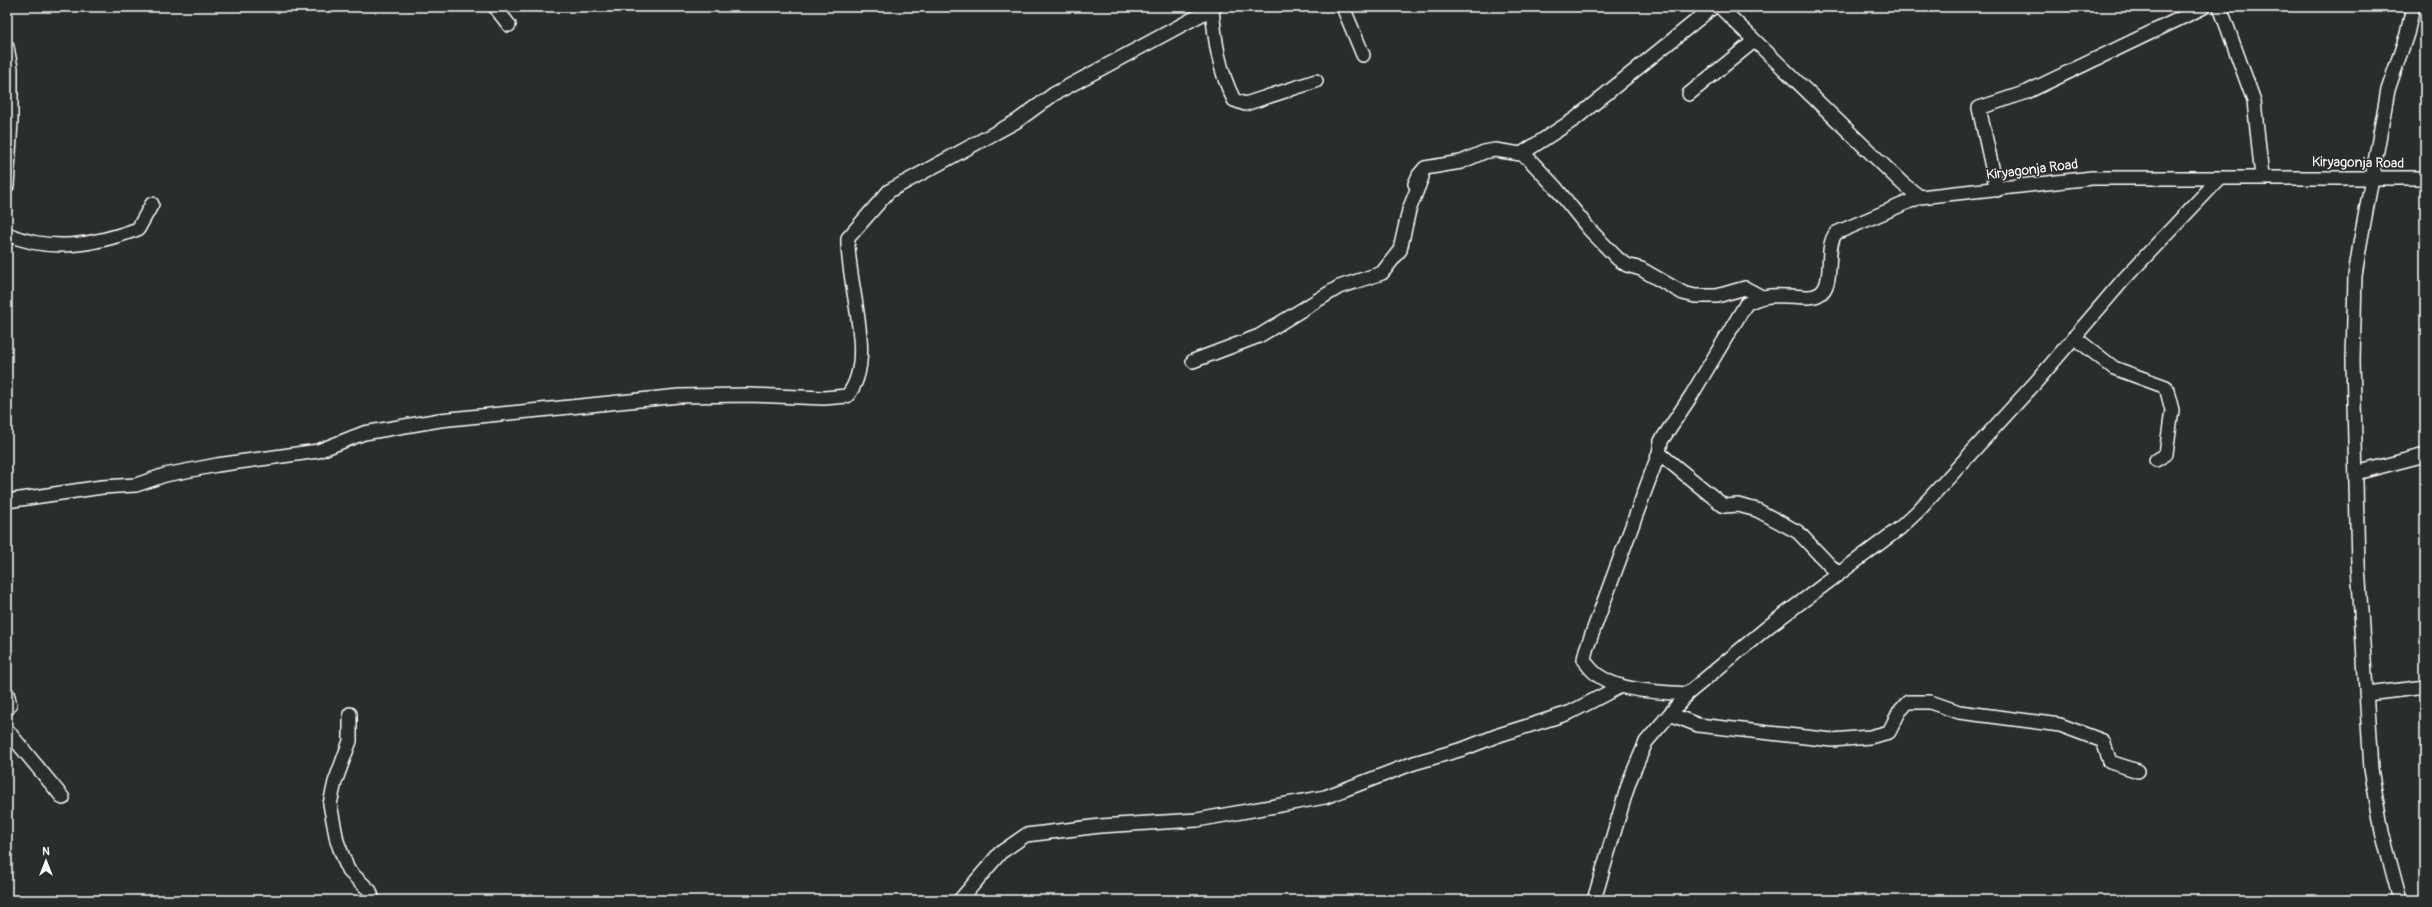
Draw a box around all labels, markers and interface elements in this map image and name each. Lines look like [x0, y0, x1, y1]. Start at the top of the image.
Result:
street label: Kiryagonja Road [2312, 153, 2405, 172]
street label: Kiryagonja Road [1985, 155, 2079, 184]
north arrow [26, 841, 66, 881]
text: N [42, 845, 50, 858]

